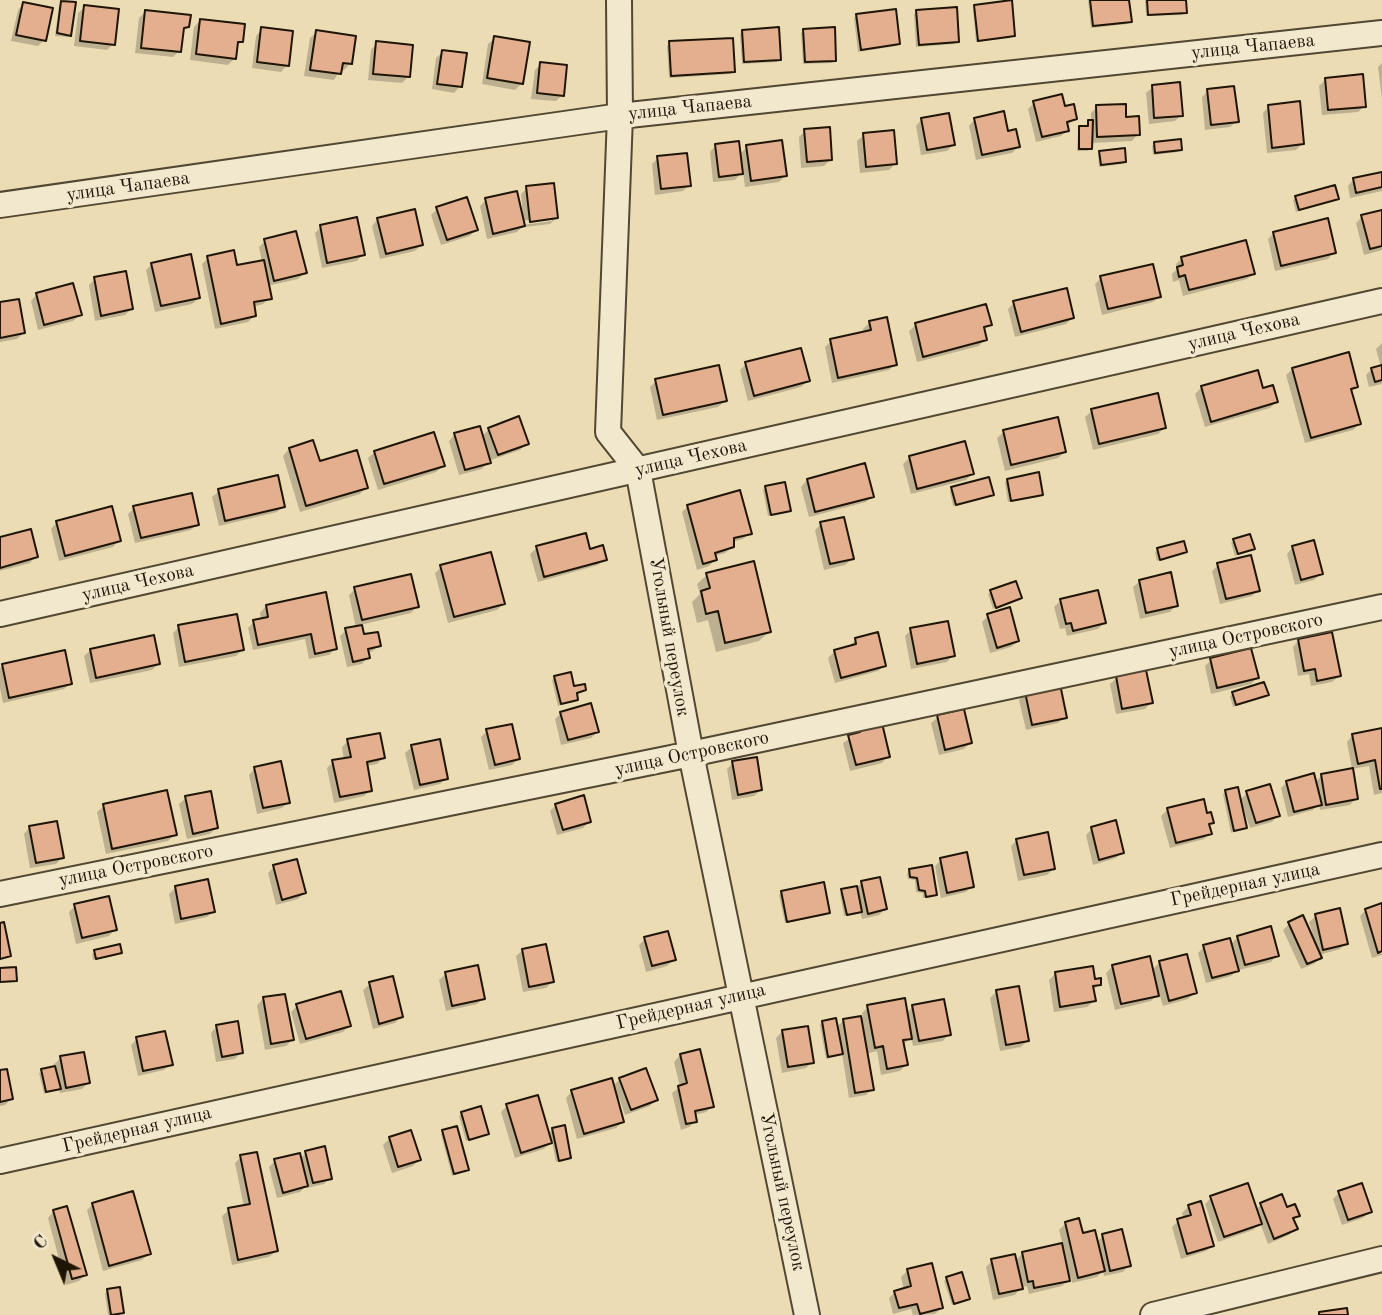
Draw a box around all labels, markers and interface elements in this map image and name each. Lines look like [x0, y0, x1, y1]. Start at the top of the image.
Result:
street label: улица Чапаева [1190, 29, 1316, 65]
street label: улица Чапаева [627, 90, 753, 126]
street label: улица Чапаева [65, 167, 191, 207]
street label: улица Чехова [1186, 308, 1302, 356]
street label: улица Чехова [633, 434, 749, 482]
street label: Угольный переулок [644, 556, 694, 718]
street label: улица Чехова [80, 559, 196, 607]
street label: улица Островского [1167, 609, 1325, 663]
street label: улица Островского [613, 727, 771, 781]
street label: улица Островского [57, 840, 215, 892]
street label: Грейдерная улица [1168, 858, 1322, 912]
street label: Грейдерная улица [614, 979, 768, 1035]
street label: Грейдерная улица [60, 1102, 214, 1158]
street label: Угольный переулок [754, 1111, 810, 1273]
north arrow [21, 1224, 91, 1294]
text: С [30, 1232, 52, 1255]

